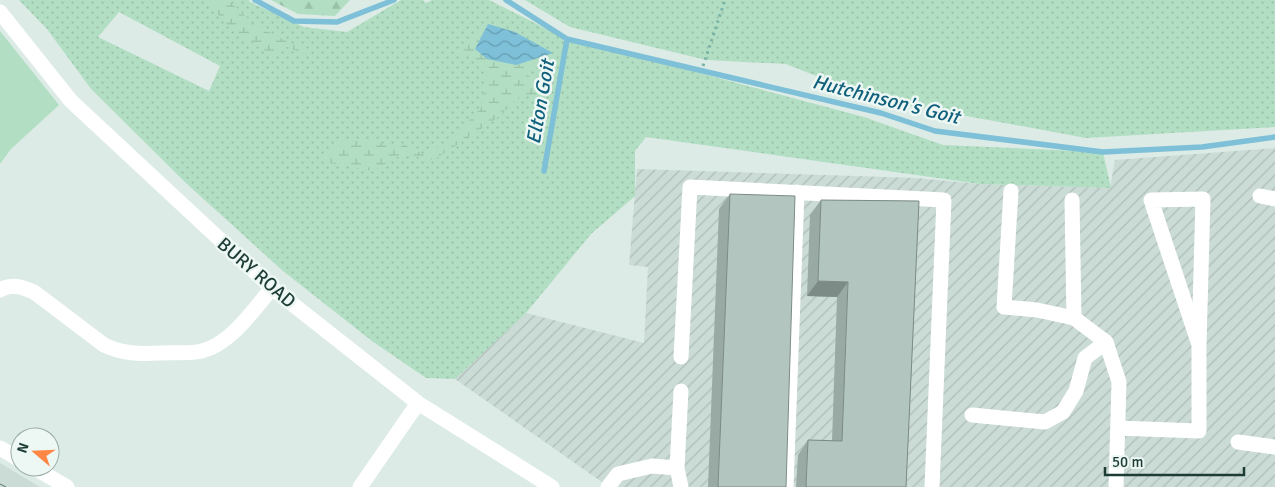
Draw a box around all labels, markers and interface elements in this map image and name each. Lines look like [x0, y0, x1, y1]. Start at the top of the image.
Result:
water label: Elton Goit [521, 56, 561, 146]
water label: Hutchinson's Goit [810, 69, 964, 130]
street label: BURY ROAD [212, 232, 301, 313]
north arrow [10, 427, 60, 477]
text: N [14, 441, 33, 455]
scale bar [1105, 444, 1244, 476]
text: 50 m [1112, 453, 1143, 471]

